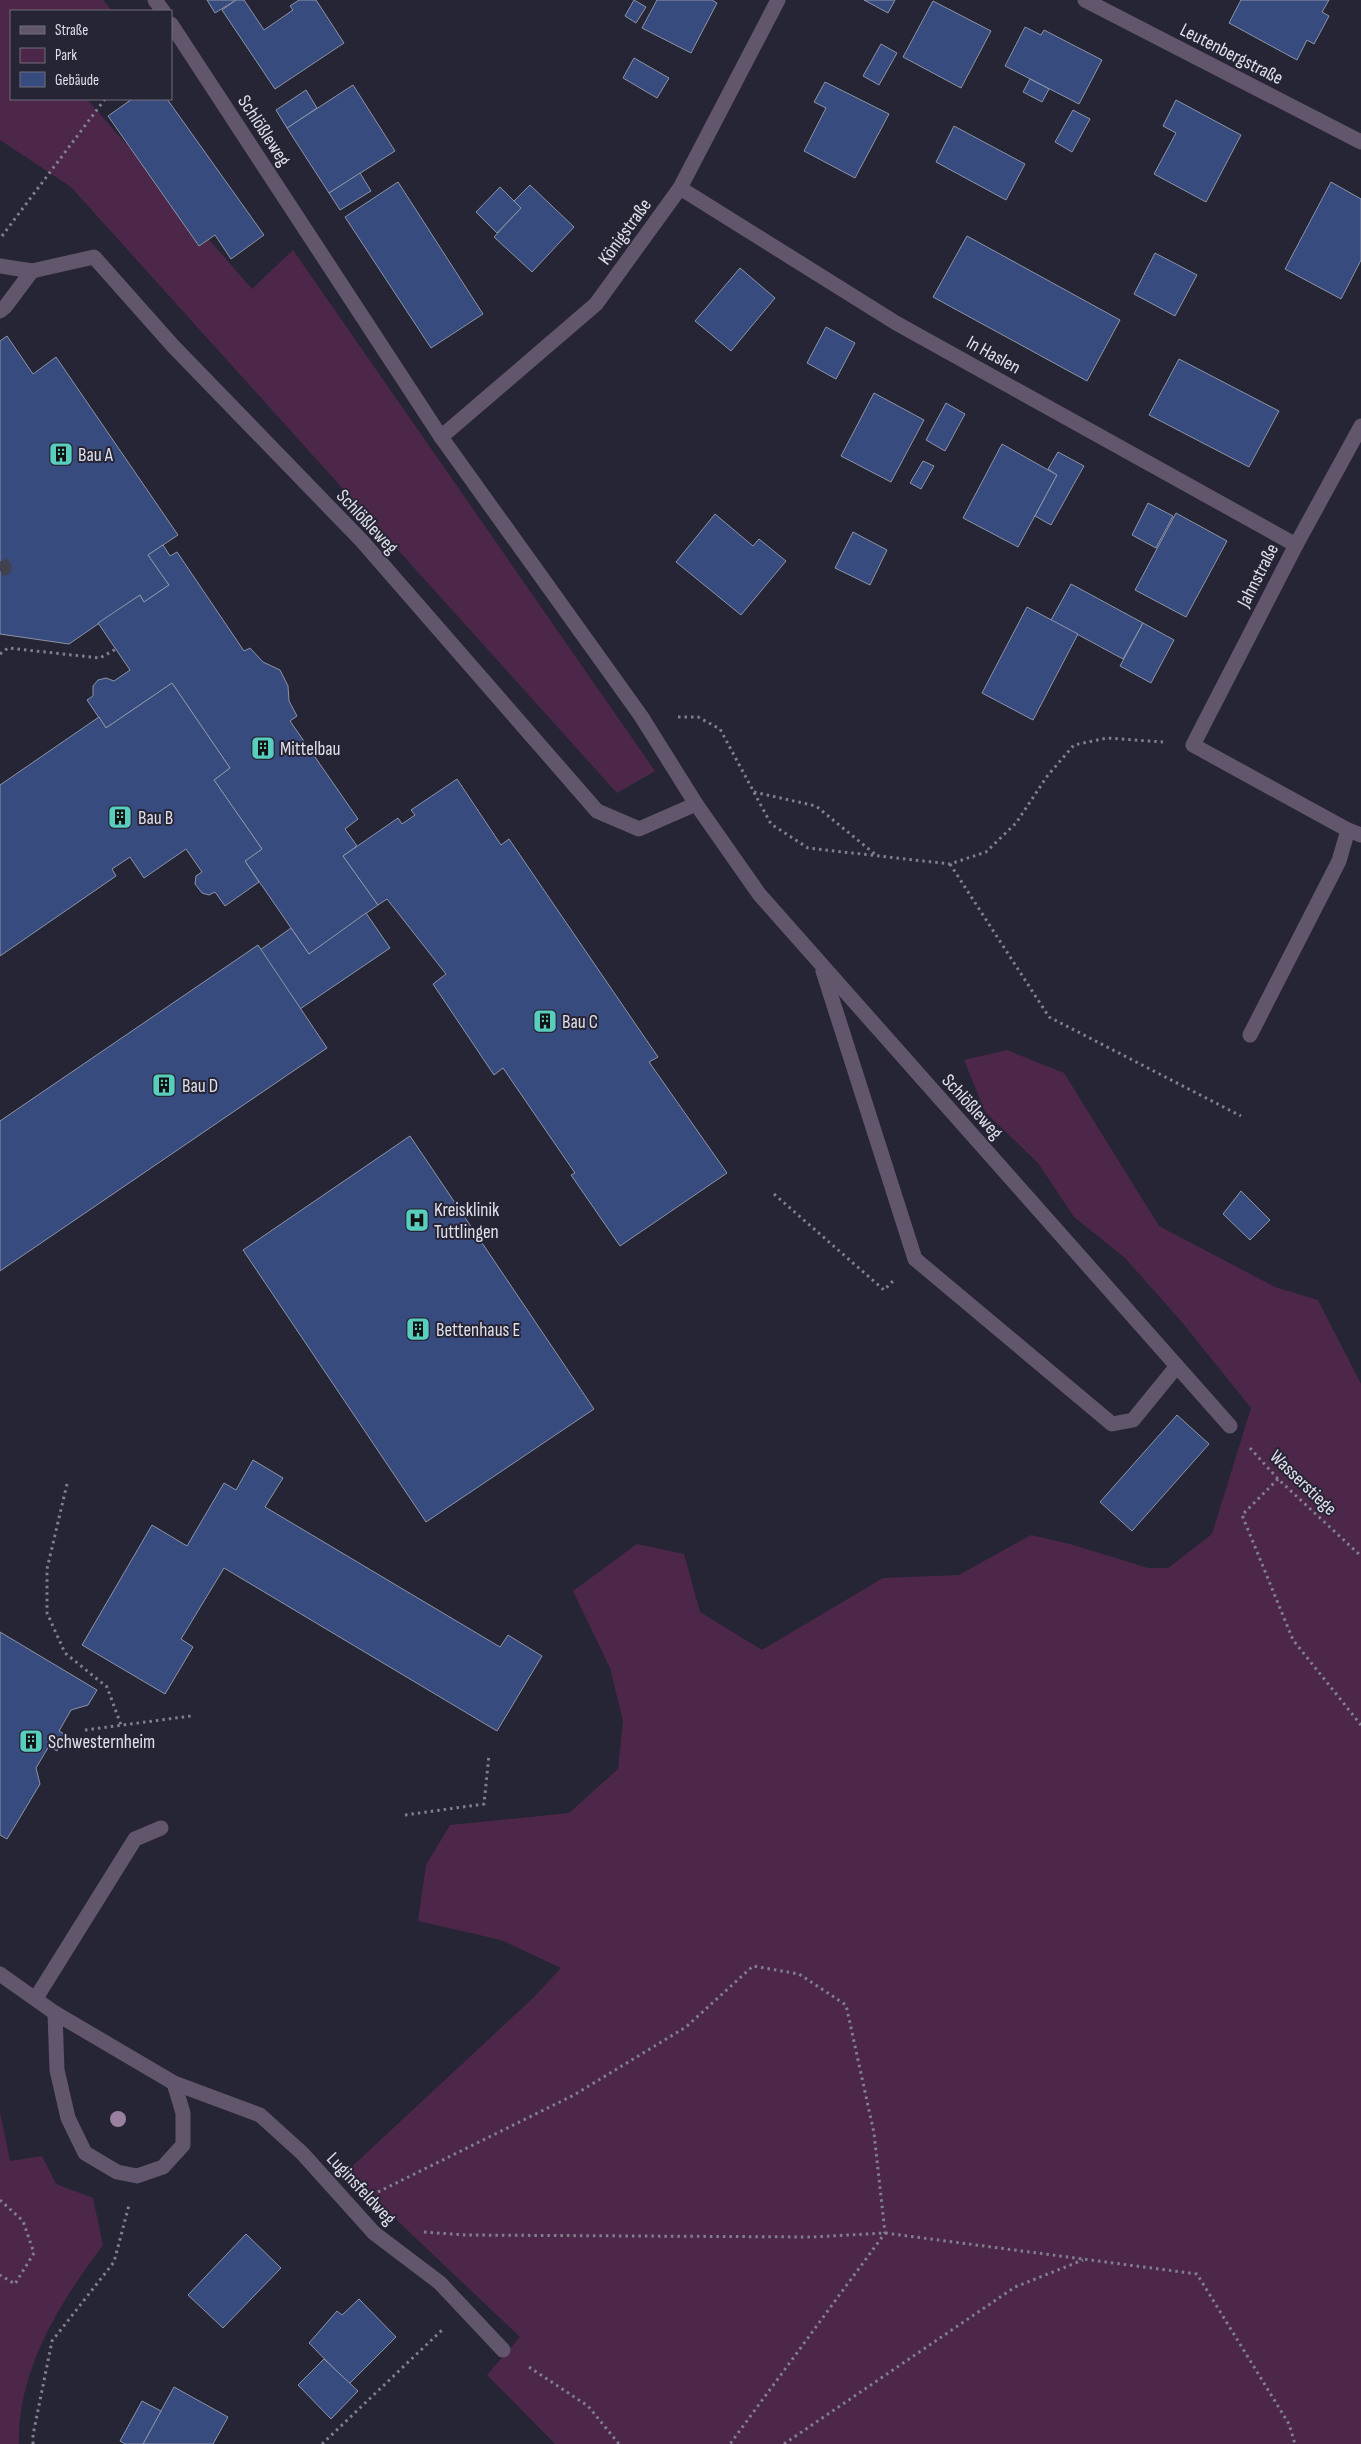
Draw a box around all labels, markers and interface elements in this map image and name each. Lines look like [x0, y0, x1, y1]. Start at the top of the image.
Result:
legend [10, 10, 172, 100]
street label: Leutenbergstraße [1176, 19, 1287, 90]
text: Straße [55, 21, 88, 40]
text: Park [55, 46, 77, 65]
text: Gebäude [55, 71, 99, 90]
street label: Schlößleweg [232, 91, 295, 171]
street label: Königstraße [594, 194, 657, 269]
street label: In Haslen [962, 331, 1024, 379]
building icon: Bau A [48, 441, 74, 467]
place label: Bau A [78, 444, 114, 467]
street label: Schlößleweg [331, 485, 403, 559]
street label: Jahnstraße [1232, 540, 1284, 612]
building icon: Mittelbau [250, 735, 276, 761]
place label: Mittelbau [280, 738, 341, 761]
building icon: Bau B [107, 804, 133, 830]
place label: Bau B [138, 807, 173, 830]
building icon: Bau C [532, 1008, 558, 1034]
place label: Bau C [562, 1011, 598, 1034]
street label: Schlößleweg [937, 1070, 1008, 1145]
building icon: Bau D [151, 1072, 177, 1098]
place label: Bau D [182, 1075, 218, 1098]
place label: Kreisklinik Tuttlingen [434, 1199, 500, 1244]
hospital icon: Kreisklinik Tuttlingen [404, 1207, 430, 1233]
building icon: Bettenhaus E [405, 1316, 431, 1342]
place label: Bettenhaus E [436, 1319, 520, 1342]
street label: Wasserstiege [1265, 1446, 1341, 1521]
building icon: Schwesternheim [18, 1728, 44, 1754]
place label: Schwesternheim [48, 1731, 155, 1754]
street label: Luginsfeldweg [321, 2148, 401, 2230]

